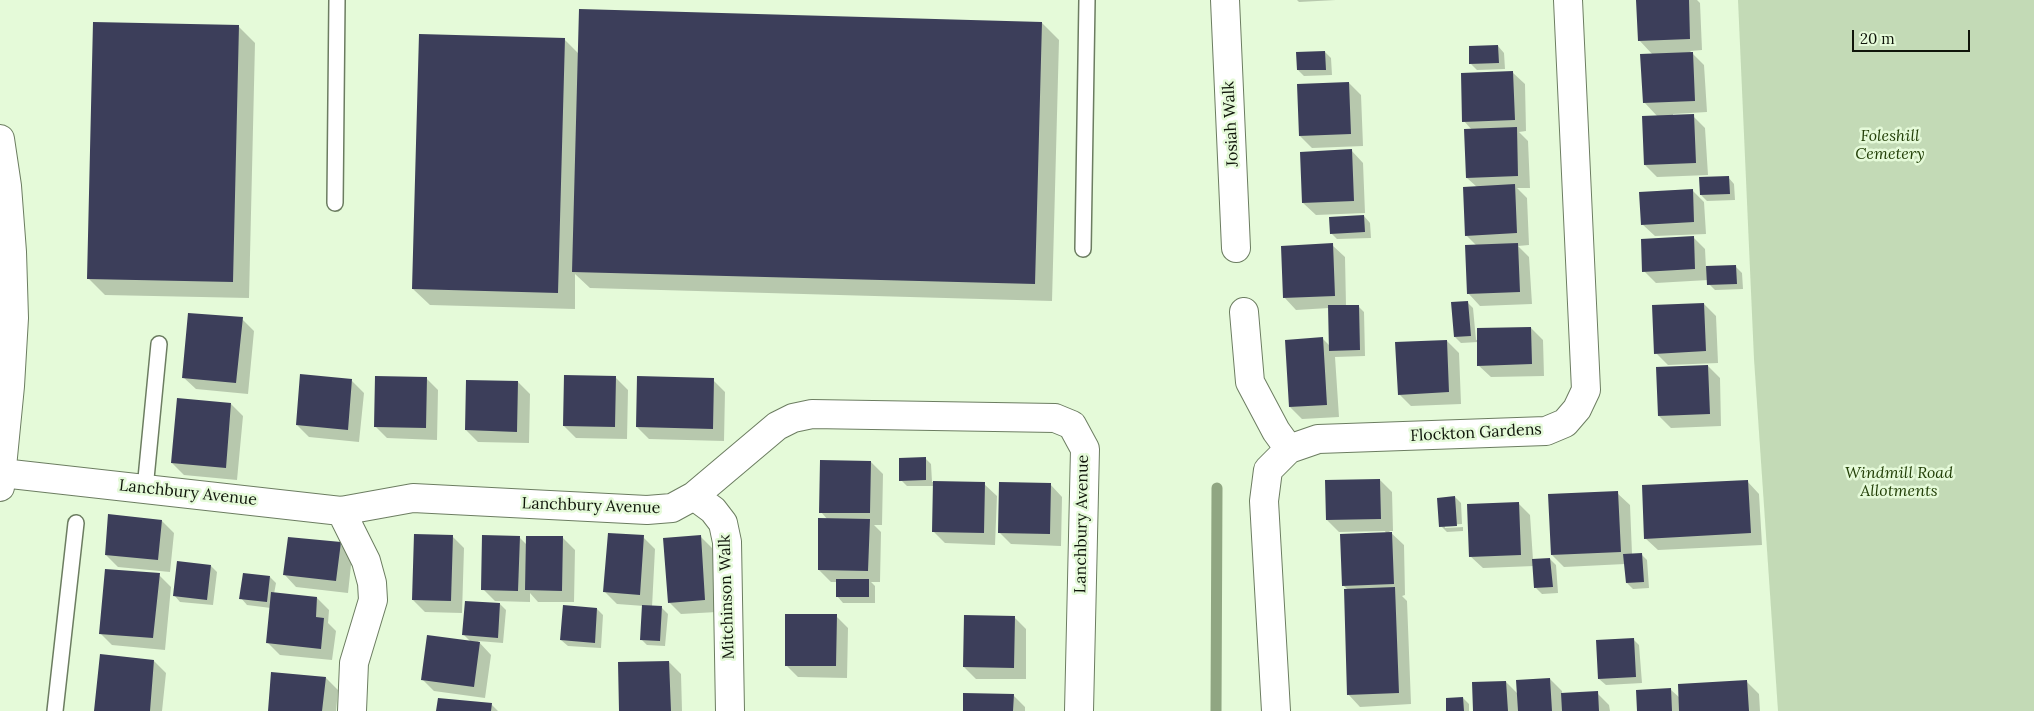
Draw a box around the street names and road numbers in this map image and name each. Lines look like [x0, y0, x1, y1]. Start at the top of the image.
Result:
street label: Josiah Walk [1219, 81, 1243, 167]
street label: Flockton Gardens [1410, 420, 1542, 446]
street label: Lanchbury Avenue [1071, 454, 1093, 594]
street label: Lanchbury Avenue [118, 476, 258, 510]
street label: Lanchbury Avenue [521, 494, 661, 518]
street label: Mitchinson Walk [715, 534, 739, 660]

